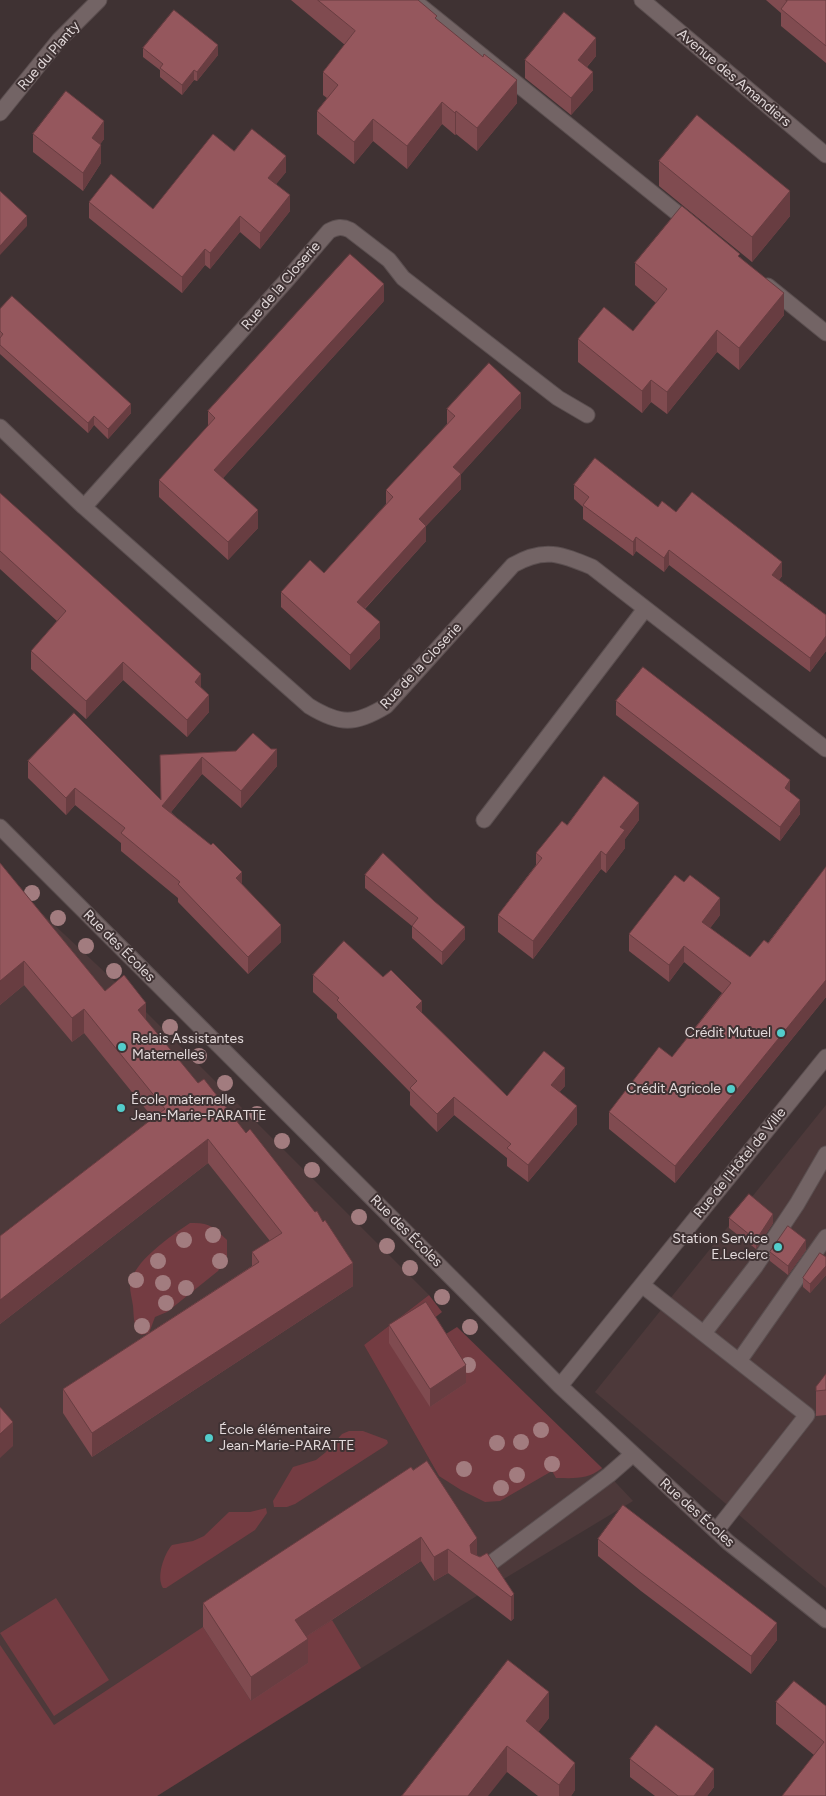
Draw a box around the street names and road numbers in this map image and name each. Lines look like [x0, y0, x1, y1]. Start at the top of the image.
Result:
street label: Rue du Planty [14, 18, 84, 94]
street label: Avenue des Amandiers [674, 26, 794, 130]
street label: Rue de la Closerie [238, 238, 324, 334]
street label: Rue de la Closerie [377, 619, 465, 713]
street label: Rue des Écoles [80, 907, 158, 985]
street label: Rue de l'Hôtel de Ville [690, 1104, 790, 1222]
street label: Rue des Écoles [367, 1192, 445, 1270]
street label: Rue des Écoles [656, 1475, 738, 1551]

